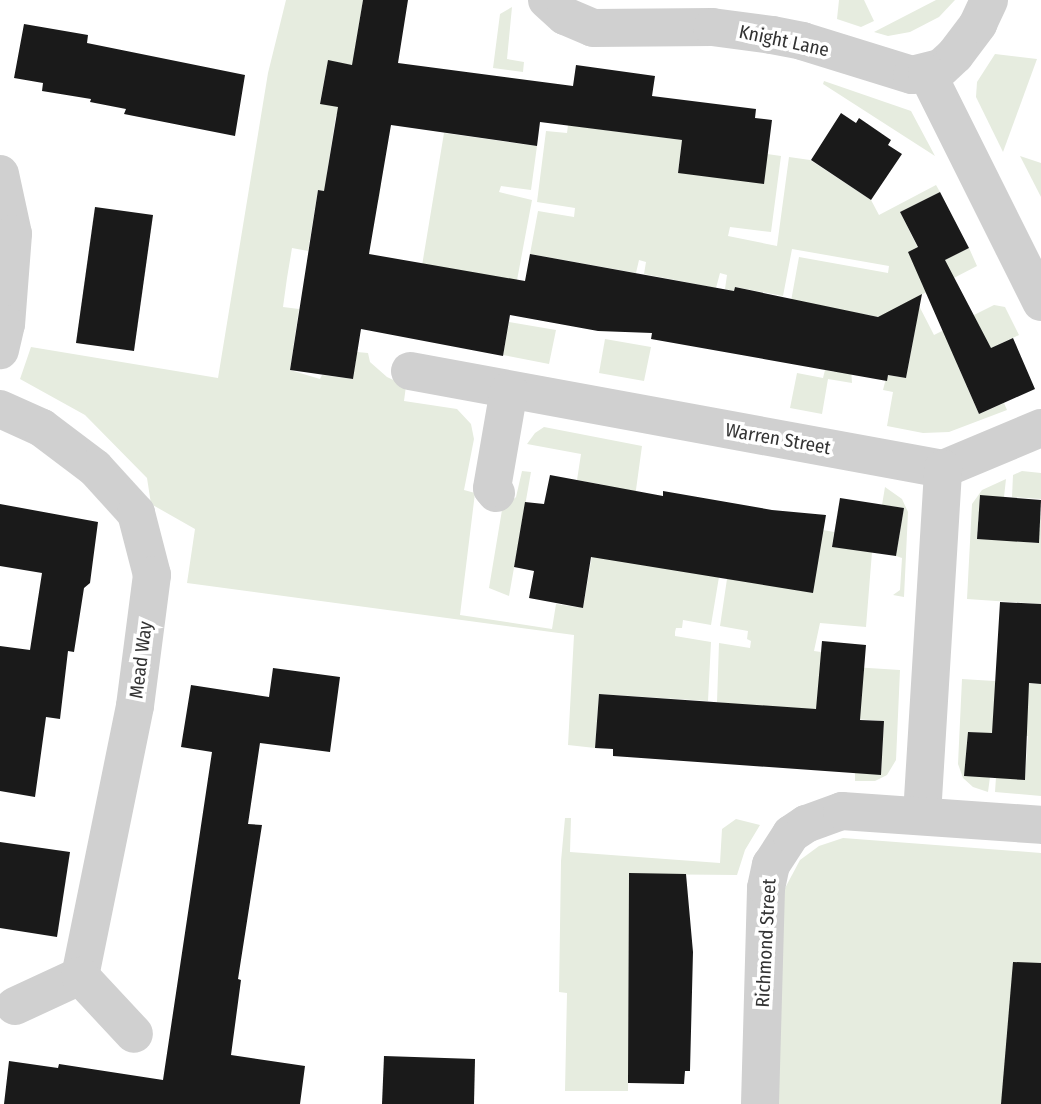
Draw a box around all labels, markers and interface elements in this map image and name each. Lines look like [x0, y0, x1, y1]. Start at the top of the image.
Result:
street label: Knight Lane [737, 20, 831, 62]
street label: Warren Street [724, 419, 832, 459]
street label: Mead Way [125, 620, 157, 700]
street label: Richmond Street [751, 878, 781, 1008]

